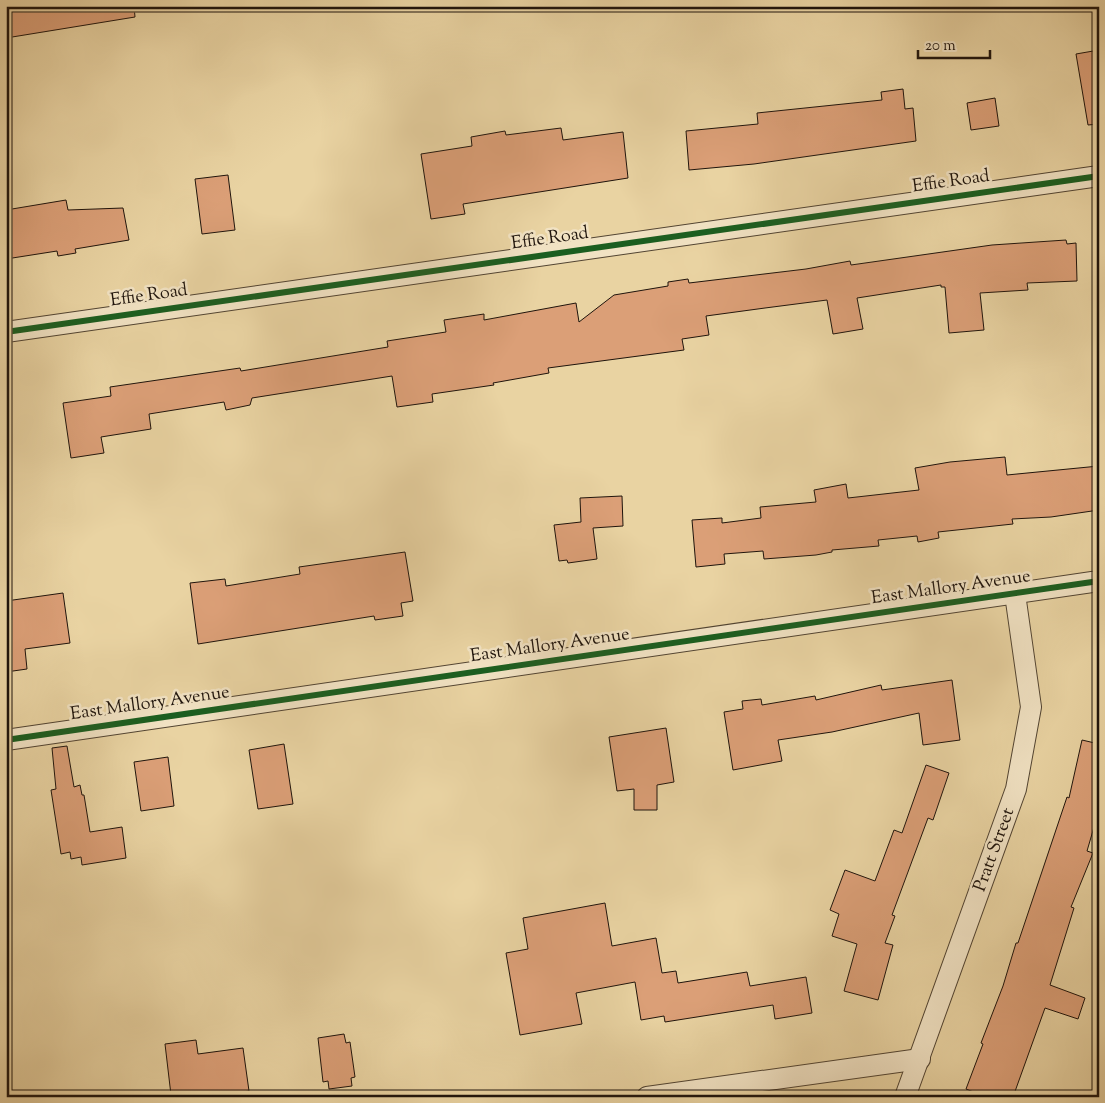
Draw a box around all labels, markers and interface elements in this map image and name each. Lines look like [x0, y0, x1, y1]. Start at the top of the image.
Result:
scale bar [918, 28, 990, 60]
text: 20 m [925, 36, 956, 57]
street label: Effie Road [911, 164, 991, 200]
street label: Effie Road [510, 221, 590, 257]
street label: Effie Road [109, 278, 189, 314]
street label: East Mallory Avenue [870, 564, 1032, 612]
street label: East Mallory Avenue [469, 622, 631, 670]
street label: East Mallory Avenue [69, 680, 231, 728]
street label: Pratt Street [968, 804, 1022, 896]

